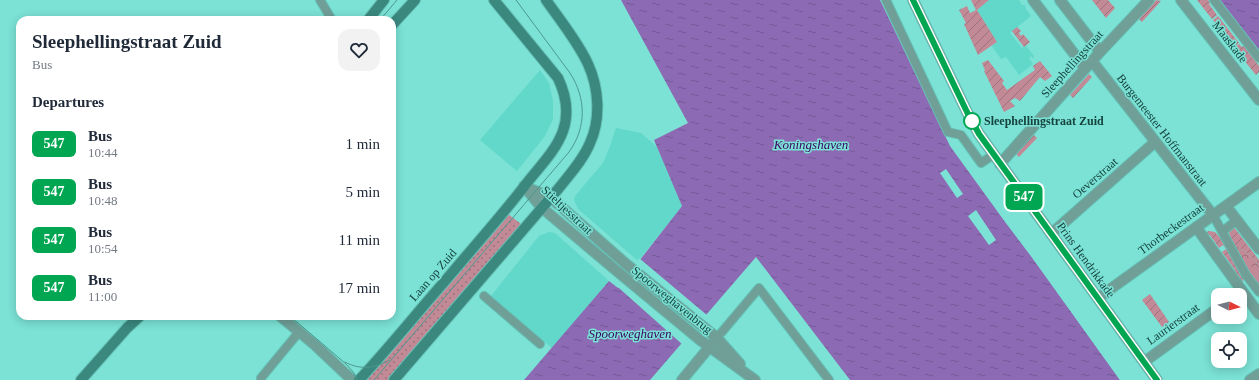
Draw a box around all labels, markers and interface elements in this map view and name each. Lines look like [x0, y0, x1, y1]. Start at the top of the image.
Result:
street label: Maaskade [1210, 19, 1250, 65]
street label: Sleephellingstraat [1038, 27, 1106, 101]
button: heart [338, 29, 380, 71]
text: Sleephellingstraat Zuid [32, 31, 222, 52]
text: Bus [32, 57, 52, 72]
street label: Burgemeester Hoffmanstraat [1114, 71, 1211, 189]
text: Departures [32, 94, 104, 110]
marker: Sleephellingstraat Zuid [963, 112, 981, 130]
place label: Sleephellingstraat Zuid [984, 114, 1104, 128]
text: Bus [88, 128, 112, 144]
text: 547 [44, 136, 65, 151]
text: 1 min [345, 136, 380, 152]
water label: Koningshaven [773, 137, 848, 152]
text: 10:44 [88, 145, 118, 160]
street label: Oeverstraat [1070, 154, 1121, 201]
text: Bus [88, 176, 112, 192]
street label: Stieltjesstraat [539, 183, 596, 238]
text: 547 [44, 184, 65, 199]
text: 5 min [345, 184, 380, 200]
line badge: 547 [1001, 184, 1047, 210]
text: 547 [1014, 189, 1035, 204]
text: 10:48 [88, 193, 118, 208]
street label: Thorbeckestraat [1136, 200, 1207, 257]
street label: Prins Hendrikkade [1054, 220, 1118, 300]
text: Bus [88, 224, 112, 240]
text: 547 [44, 232, 65, 247]
text: 11 min [338, 232, 380, 248]
text: 10:54 [88, 241, 118, 256]
street label: Laan op Zuid [407, 246, 459, 304]
street label: Spoorweghavenbrug [629, 263, 715, 337]
text: Bus [88, 272, 112, 288]
text: 547 [44, 280, 65, 295]
text: 17 min [338, 280, 380, 296]
north arrow [1211, 288, 1247, 324]
map controls [1211, 288, 1247, 368]
text: 11:00 [88, 289, 117, 304]
street label: Laurierstraat [1144, 300, 1202, 348]
water label: Spoorweghaven [588, 325, 672, 341]
button: locate [1211, 332, 1247, 368]

